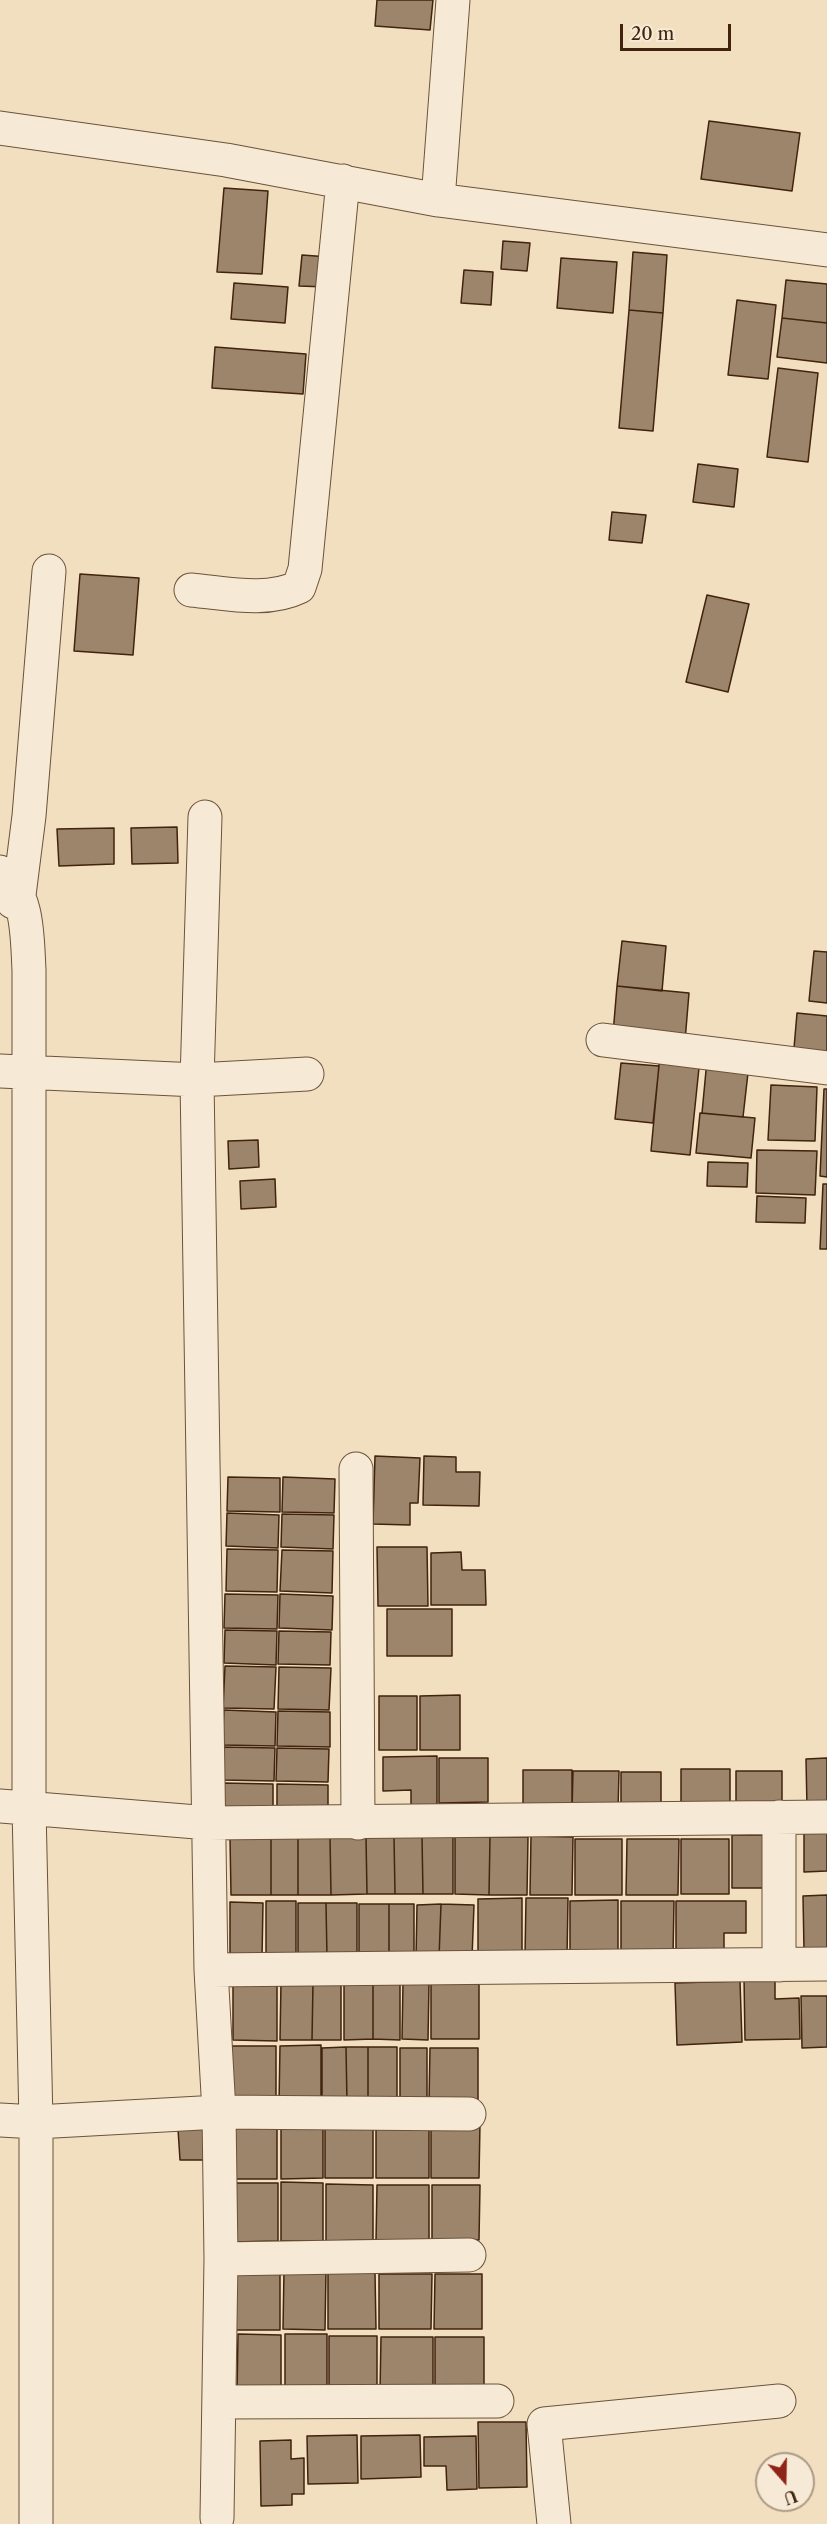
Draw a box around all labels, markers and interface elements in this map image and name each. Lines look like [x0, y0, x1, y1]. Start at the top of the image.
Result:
scale bar [623, 12, 734, 50]
text: 20 m [631, 23, 674, 45]
north arrow [755, 2452, 815, 2512]
text: U [781, 2485, 800, 2509]

